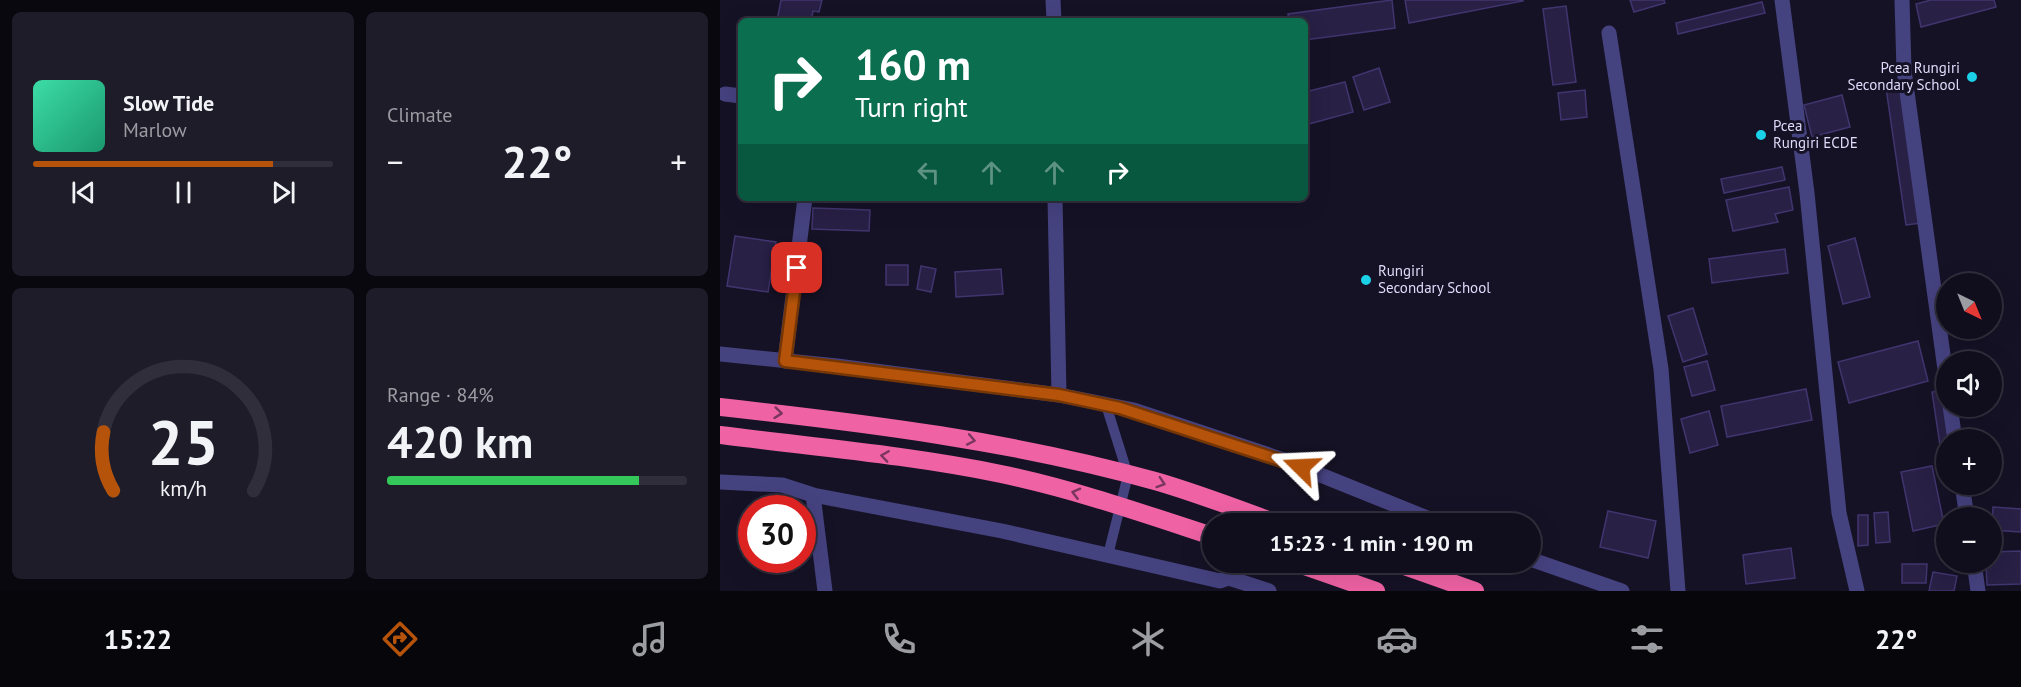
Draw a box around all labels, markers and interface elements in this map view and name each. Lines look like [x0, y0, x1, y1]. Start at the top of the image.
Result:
text: 160 m [855, 37, 971, 92]
icon: right [756, 42, 834, 120]
place label: Pcea Rungiri Secondary School [1847, 58, 1961, 94]
marker: Pcea Rungiri Secondary School [1965, 70, 1979, 84]
text: Slow Tide [123, 89, 214, 117]
text: Turn right [855, 90, 968, 124]
text: Climate [387, 102, 453, 128]
place label: Pcea Rungiri ECDE [1773, 116, 1858, 152]
text: Marlow [123, 117, 187, 143]
marker: Pcea Rungiri ECDE [1754, 128, 1768, 142]
text: 22° [502, 132, 572, 190]
text: − [387, 140, 404, 183]
text: + [670, 140, 687, 183]
icon: left [912, 156, 945, 189]
icon: ahead [975, 156, 1008, 189]
icon: ahead [1038, 156, 1071, 189]
icon: right [1101, 156, 1134, 189]
icon: previous [67, 176, 100, 209]
icon: pause [167, 176, 200, 209]
icon: next [267, 176, 300, 209]
pin [771, 242, 822, 293]
icon: arrive [780, 251, 813, 284]
place label: Rungiri Secondary School [1378, 261, 1491, 297]
marker: Rungiri Secondary School [1359, 273, 1373, 287]
north arrow [1936, 273, 2002, 339]
map controls [1936, 273, 2002, 573]
button: sound [1936, 351, 2002, 417]
text: Range · 84% [387, 382, 494, 408]
text: 25 [148, 401, 218, 482]
one-way arrow [774, 406, 783, 419]
text: 420 km [387, 412, 533, 470]
button: + [1936, 429, 2002, 495]
one-way arrow [966, 433, 976, 446]
position arrow [1269, 435, 1333, 499]
one-way arrow [880, 450, 890, 462]
text: km/h [159, 474, 206, 502]
one-way arrow [1155, 476, 1166, 488]
one-way arrow [1071, 488, 1081, 501]
speed limit sign: 30 [738, 495, 816, 573]
button: − [1936, 507, 2002, 573]
text: 15:23 · 1 min · 190 m [1270, 529, 1473, 557]
icon: directions [379, 618, 421, 660]
icon: music [629, 618, 671, 660]
icon: phone [878, 618, 920, 660]
icon: climate [1127, 618, 1169, 660]
icon: car [1376, 618, 1418, 660]
icon: filters [1626, 618, 1668, 660]
text: 15:22 [104, 622, 172, 656]
text: 22° [1875, 622, 1917, 656]

